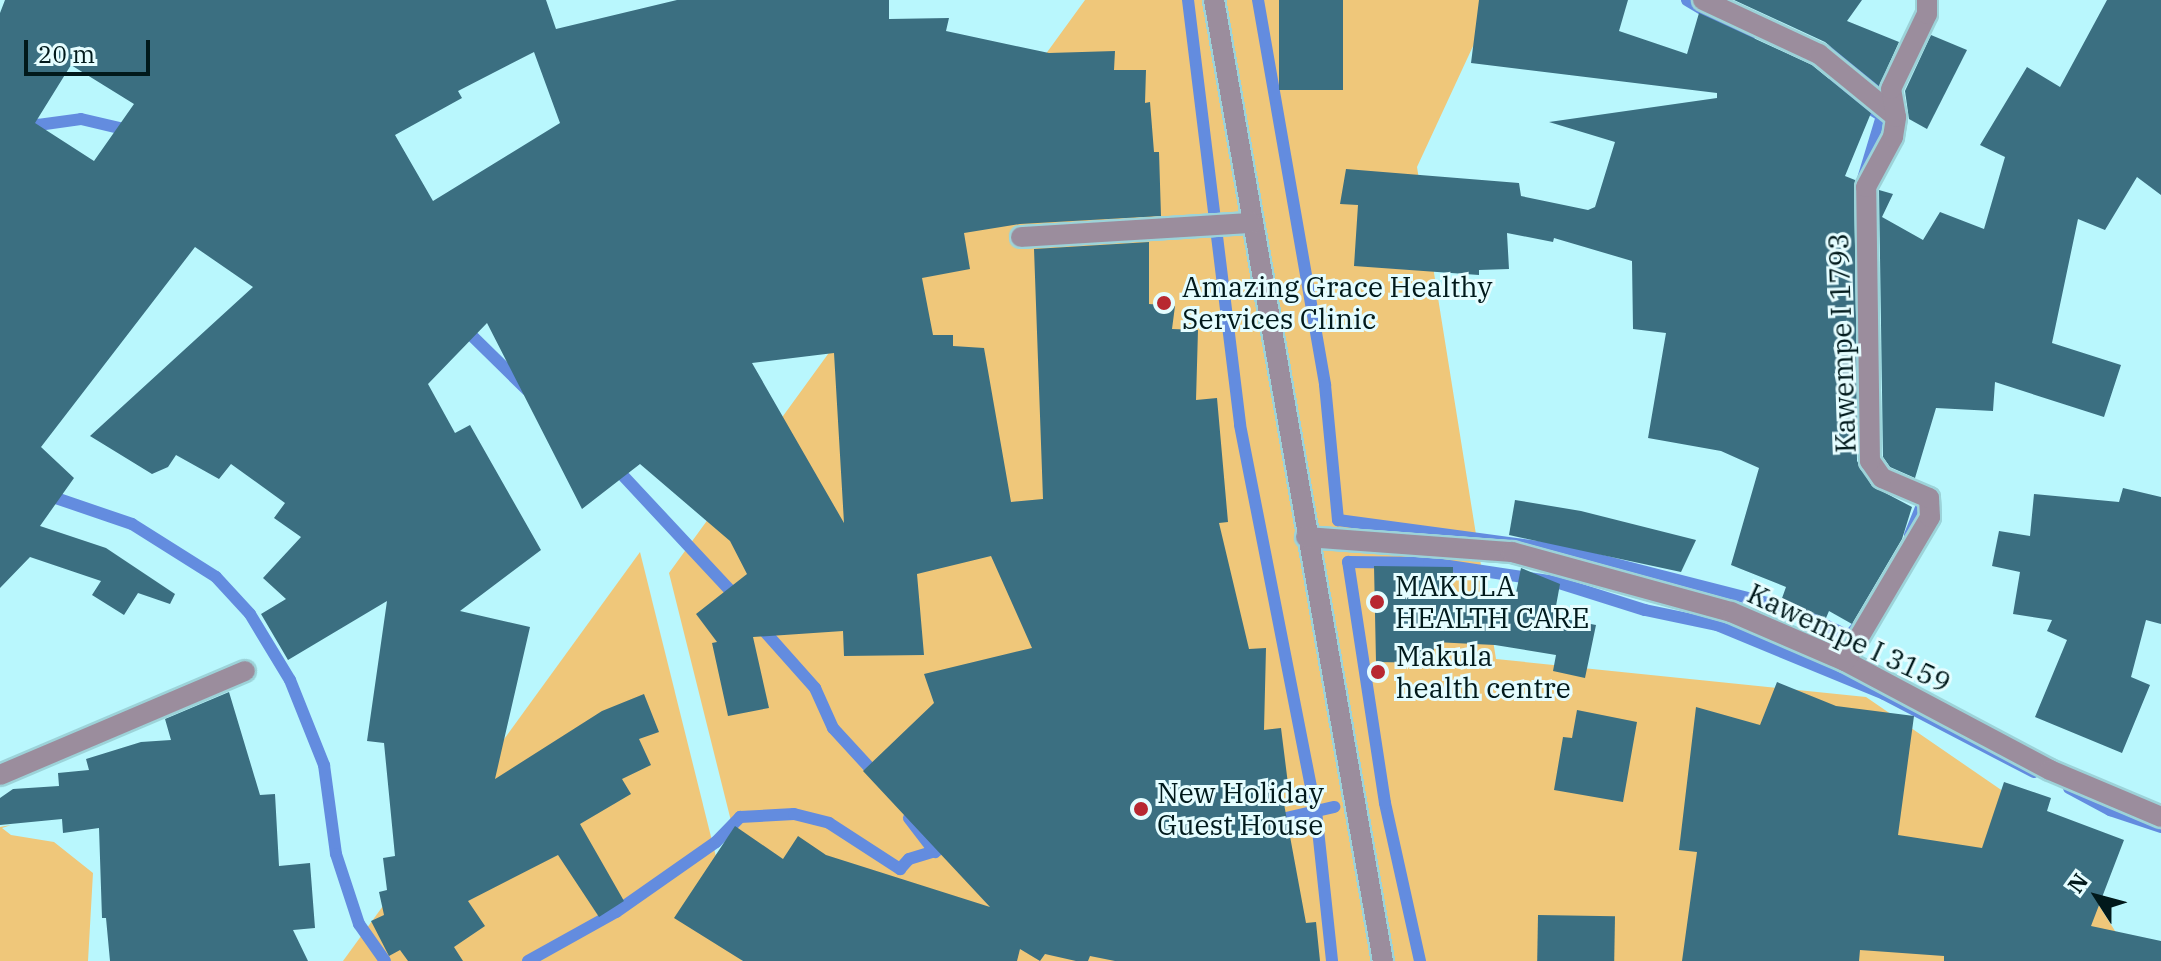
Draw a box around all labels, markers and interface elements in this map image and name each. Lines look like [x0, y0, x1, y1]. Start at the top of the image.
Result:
scale bar [28, 24, 154, 74]
text: 20 m [38, 38, 95, 70]
street label: Kawempe I 1793 [1821, 232, 1863, 454]
place label: Amazing Grace Healthy Services Clinic [1182, 270, 1492, 336]
marker: Amazing Grace Healthy Services Clinic [1153, 292, 1175, 314]
place label: MAKULA HEALTH CARE [1395, 569, 1589, 635]
street label: Kawempe I 3159 [1742, 576, 1956, 700]
marker: MAKULA HEALTH CARE [1366, 591, 1388, 613]
place label: Makula health centre [1396, 639, 1571, 705]
marker: Makula health centre [1367, 661, 1389, 683]
place label: New Holiday Guest House [1157, 776, 1324, 842]
marker: New Holiday Guest House [1132, 800, 1150, 818]
north arrow [2057, 857, 2137, 937]
text: N [2060, 867, 2094, 898]

